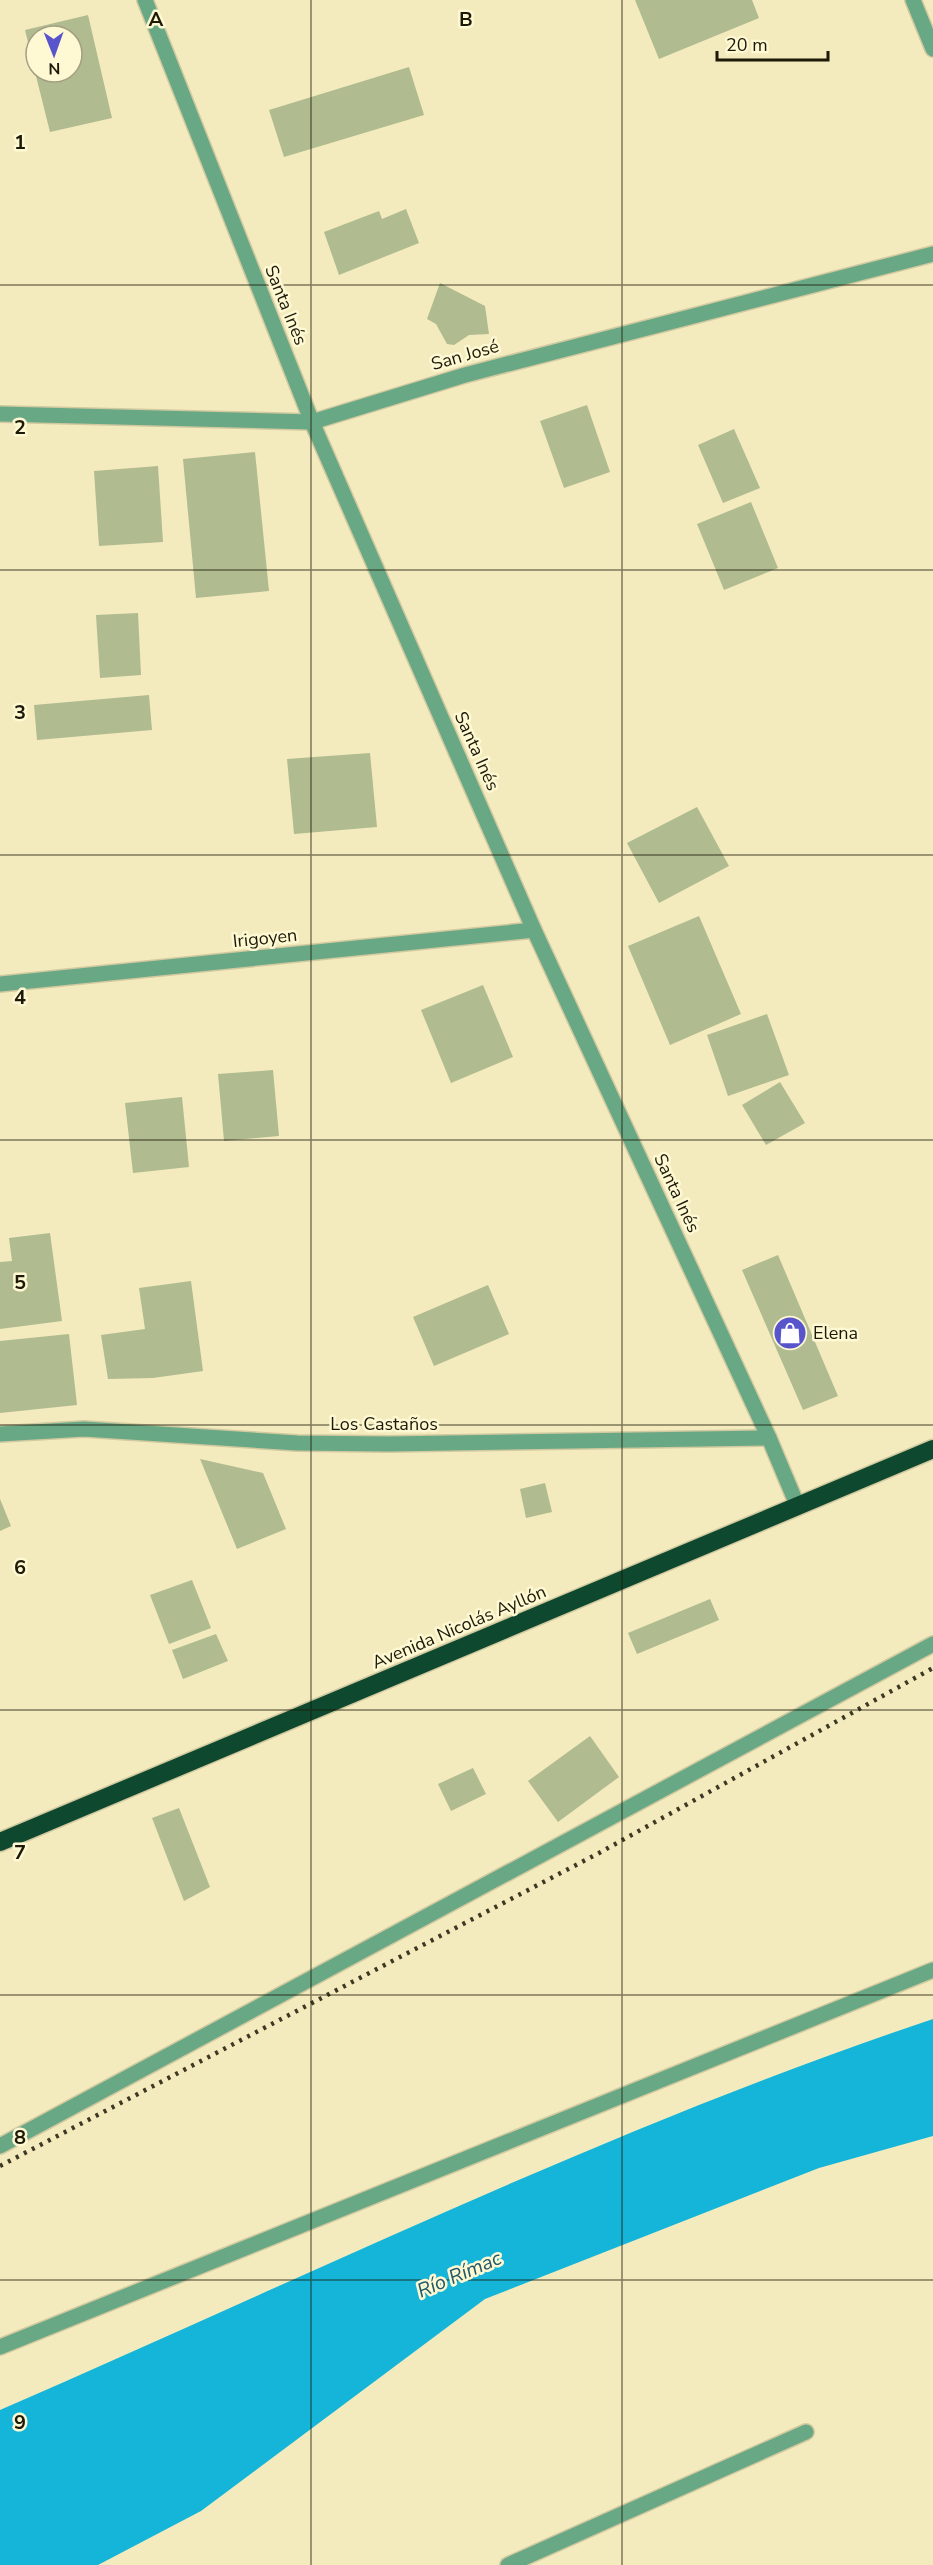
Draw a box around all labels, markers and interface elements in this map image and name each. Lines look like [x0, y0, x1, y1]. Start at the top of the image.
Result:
text: A [149, 6, 164, 33]
text: B [459, 6, 473, 33]
north arrow [24, 24, 84, 84]
scale bar [717, 24, 828, 62]
text: 20 m [726, 33, 768, 57]
text: N [48, 57, 60, 79]
text: 1 [14, 129, 26, 156]
street label: Santa Inés [259, 261, 313, 349]
street label: San José [428, 334, 502, 376]
text: 2 [14, 414, 26, 441]
text: 3 [14, 699, 26, 726]
street label: Santa Inés [449, 708, 505, 794]
street label: Irigoyen [232, 923, 298, 953]
text: 4 [14, 984, 26, 1011]
street label: Santa Inés [648, 1150, 706, 1236]
text: 5 [14, 1269, 26, 1296]
shop icon: Elena [772, 1315, 808, 1351]
place label: Elena [813, 1321, 858, 1345]
street label: Los Castaños [330, 1412, 438, 1436]
text: 6 [14, 1554, 26, 1581]
street label: Avenida Nicolás Ayllón [368, 1579, 550, 1675]
text: 7 [14, 1839, 26, 1866]
text: 8 [14, 2124, 26, 2151]
water label: Río Rímac [413, 2244, 506, 2304]
text: 9 [14, 2409, 26, 2436]

